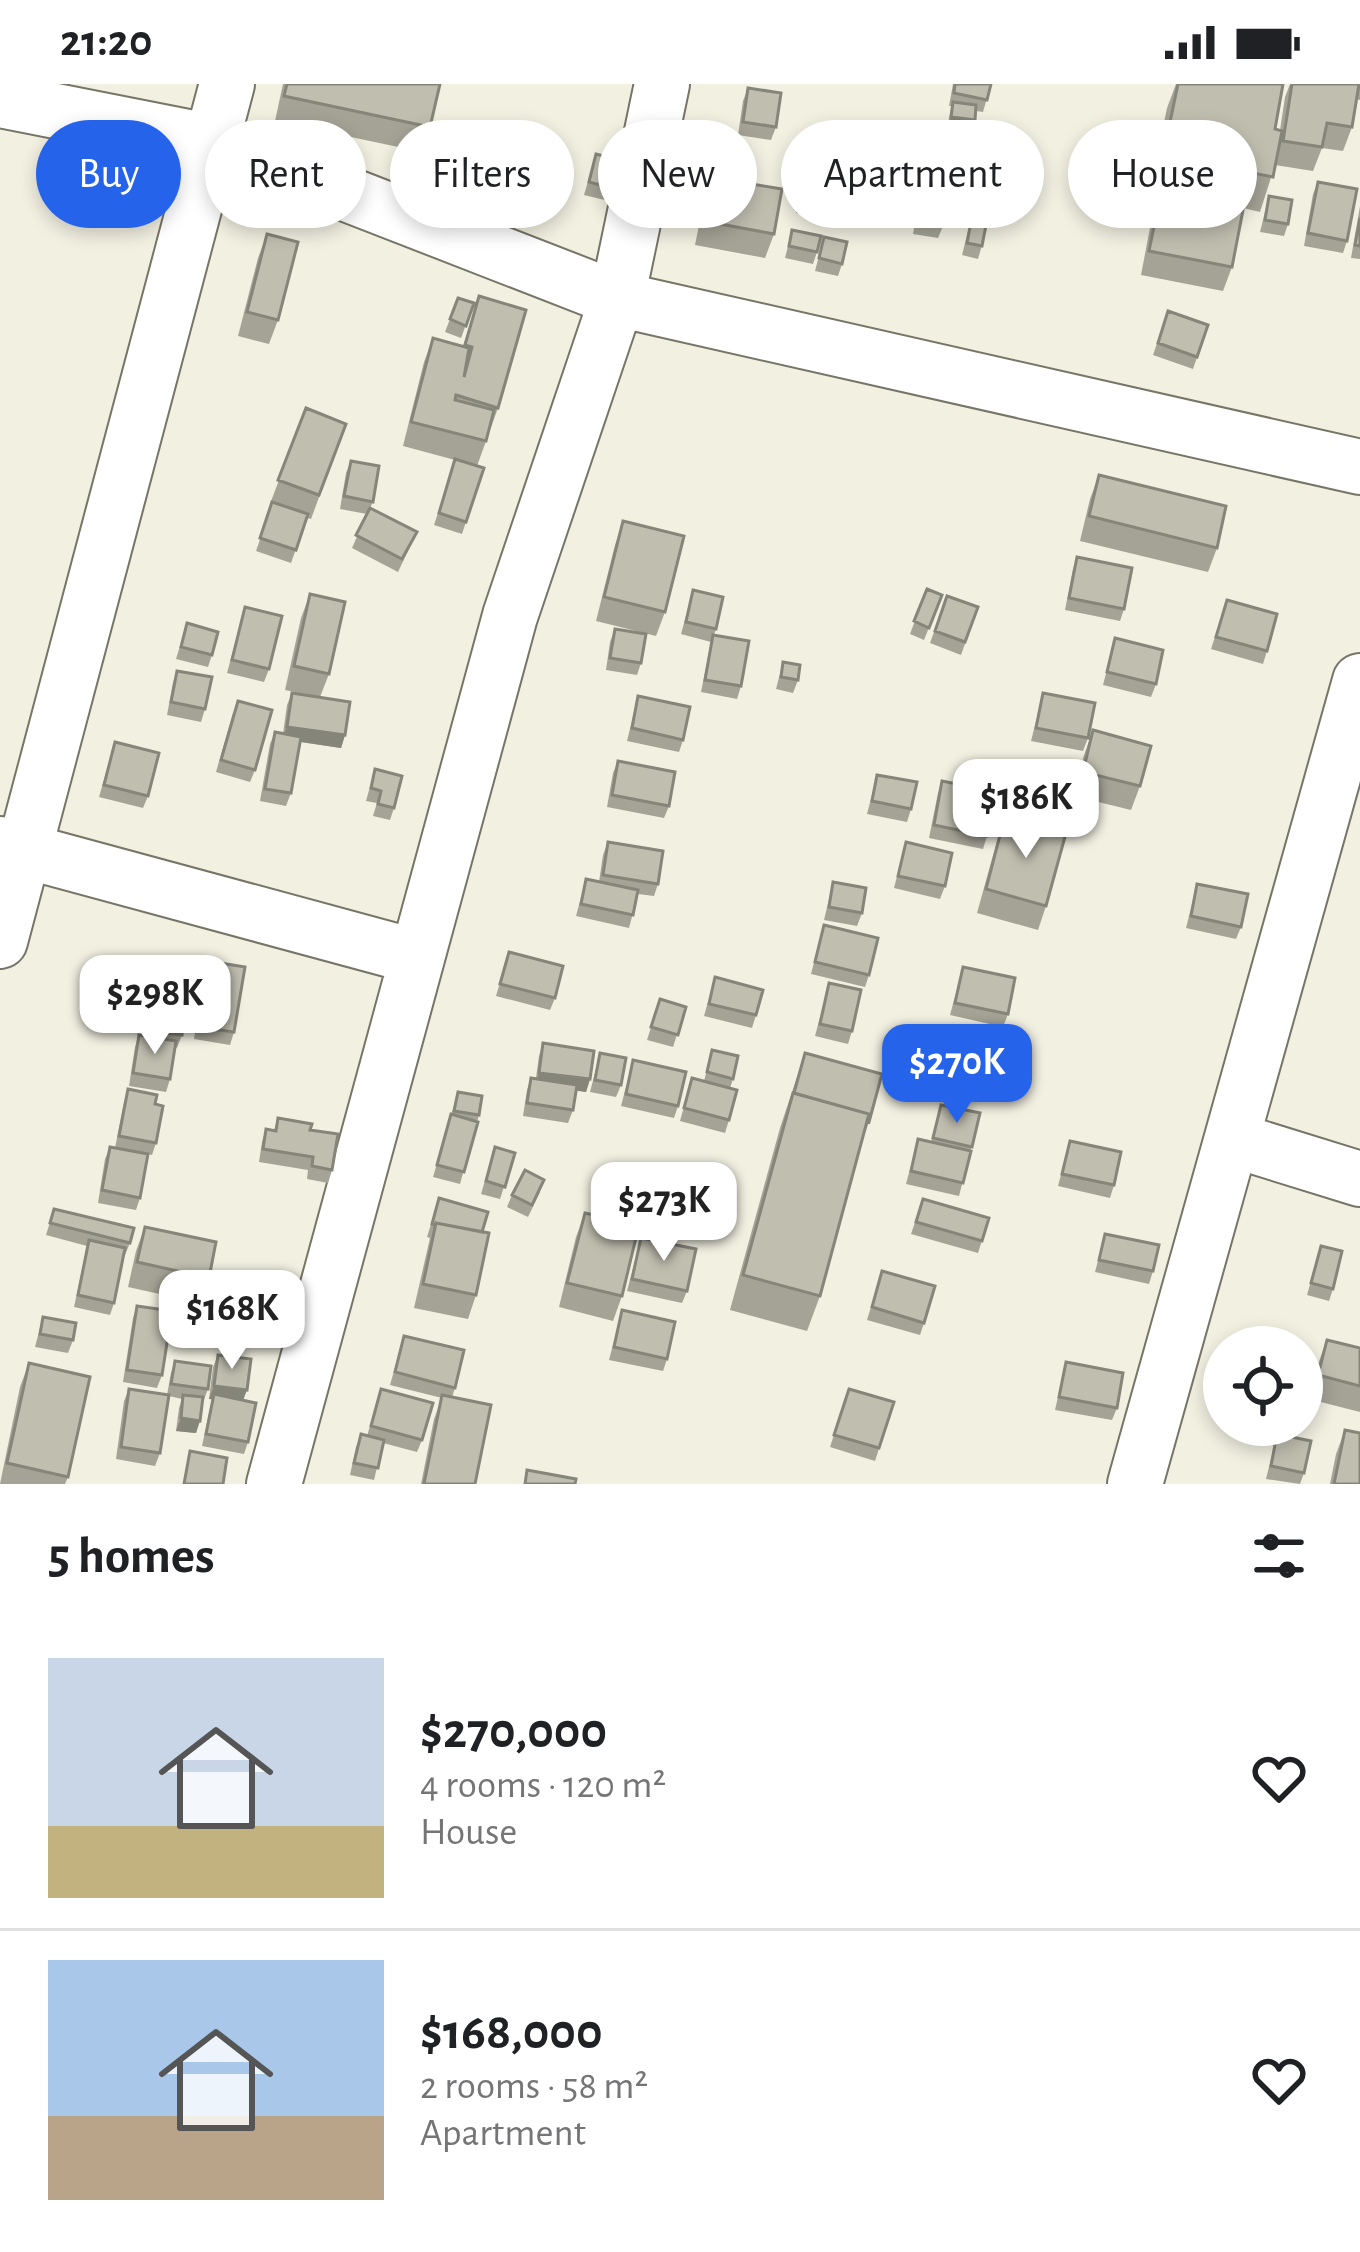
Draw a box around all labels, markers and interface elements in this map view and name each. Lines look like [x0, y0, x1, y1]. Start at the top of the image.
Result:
text: 21:20 [60, 19, 152, 64]
chip: Buy [36, 120, 181, 228]
chip: Rent [205, 120, 366, 228]
chip: Filters [390, 120, 574, 228]
chip: New [598, 120, 757, 228]
chip: Apartment [781, 120, 1044, 228]
chip: House [1068, 120, 1257, 228]
pin: $186K [942, 759, 1110, 861]
text: $186K [980, 778, 1072, 817]
pin: $298K [71, 955, 239, 1057]
text: $298K [107, 974, 203, 1013]
pin: $270K [873, 1024, 1041, 1126]
text: $270K [909, 1043, 1005, 1082]
pin: $273K [580, 1162, 748, 1264]
text: $273K [618, 1181, 710, 1220]
pin: $168K [148, 1270, 316, 1372]
text: $168K [186, 1289, 278, 1328]
map controls [1203, 1326, 1323, 1446]
button: locate [1203, 1326, 1323, 1446]
icon: filters [1246, 1523, 1312, 1589]
text: 5 homes [48, 1531, 215, 1582]
icon: home [144, 1706, 288, 1850]
text: $270,000 [420, 1706, 607, 1757]
icon: heart [1246, 1745, 1312, 1811]
text: 4 rooms · 120 m² [420, 1766, 666, 1805]
text: House [420, 1813, 517, 1852]
text: $168,000 [420, 2007, 602, 2058]
icon: home [144, 2008, 288, 2152]
icon: heart [1246, 2047, 1312, 2113]
text: 2 rooms · 58 m² [420, 2067, 648, 2106]
text: Apartment [420, 2114, 586, 2153]

